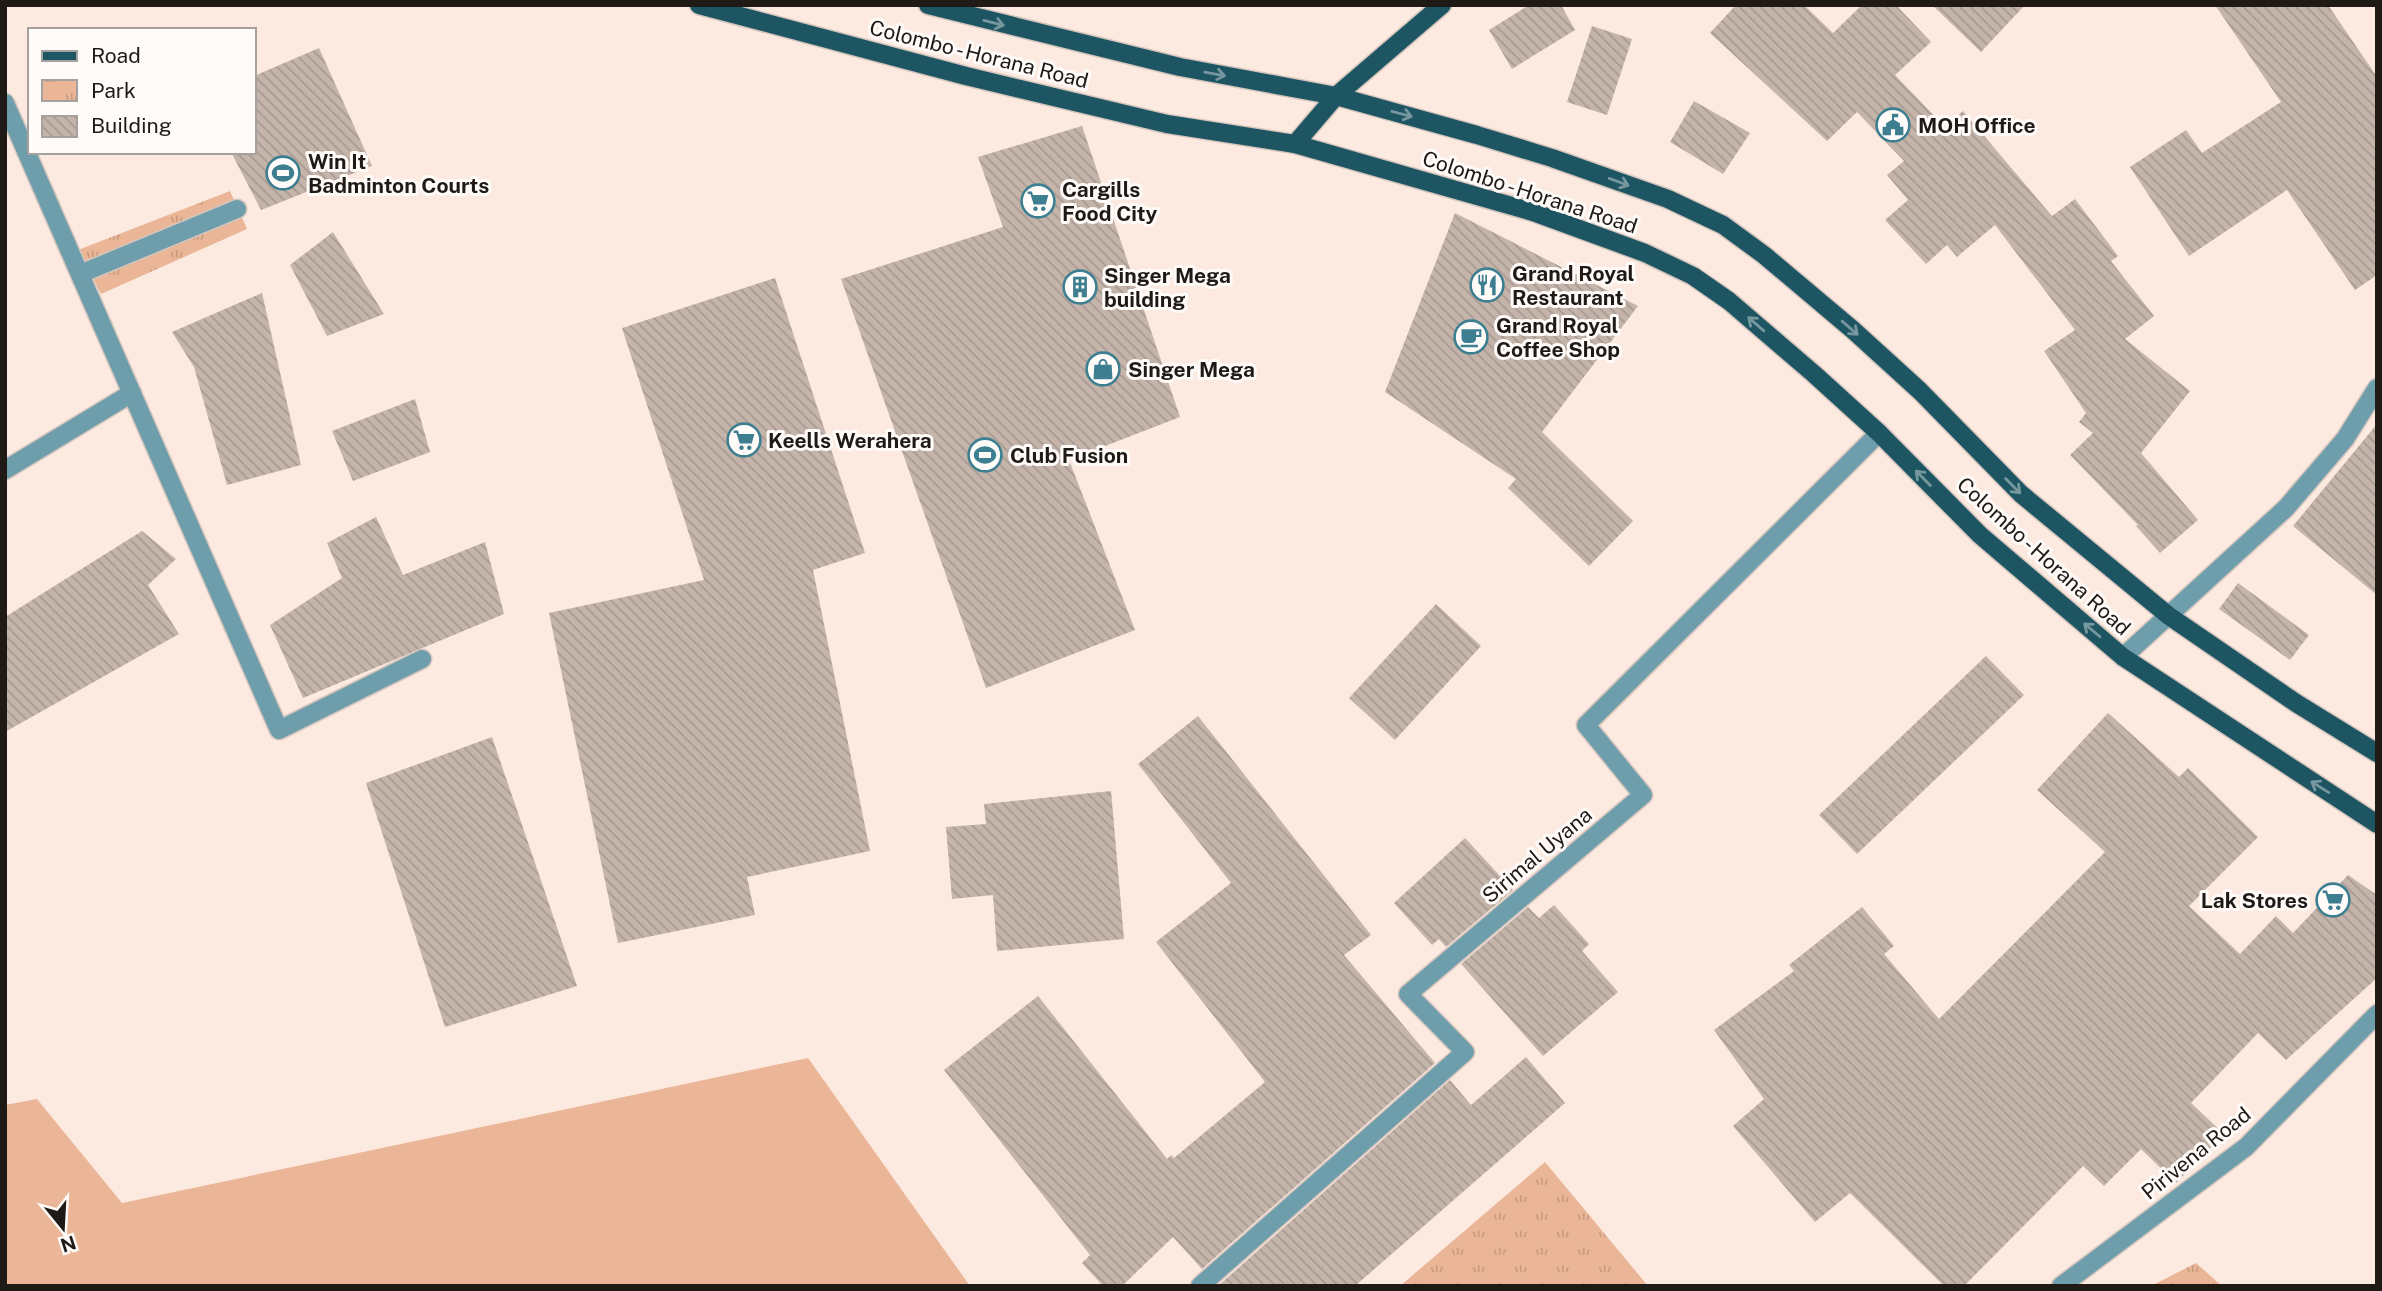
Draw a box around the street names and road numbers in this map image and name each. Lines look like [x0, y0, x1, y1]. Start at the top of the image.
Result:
street label: Colombo - Horana Road [867, 15, 1091, 93]
street label: Colombo - Horana Road [1419, 145, 1641, 239]
street label: Colombo - Horana Road [1952, 472, 2136, 640]
street label: Sirimal Uyana [1477, 802, 1597, 908]
street label: Pirivena Road [2136, 1101, 2256, 1205]

